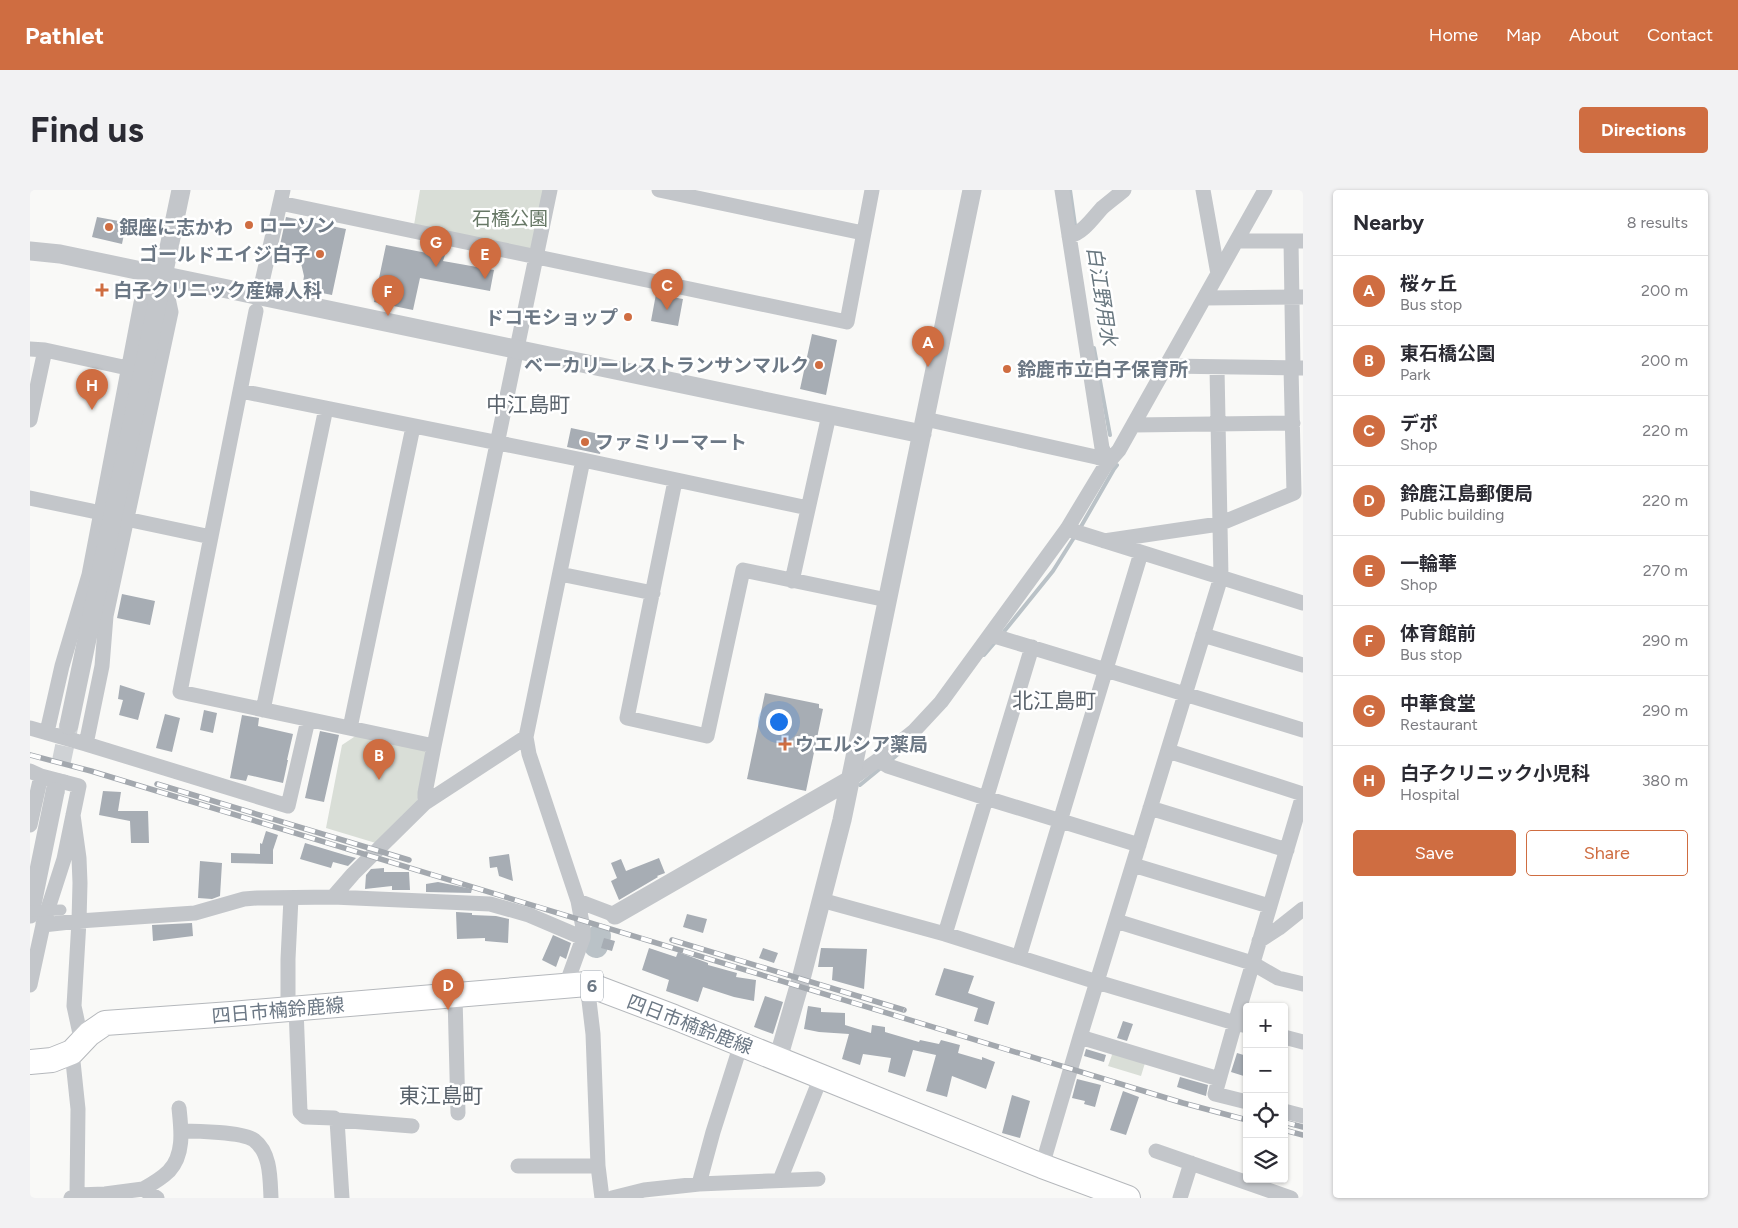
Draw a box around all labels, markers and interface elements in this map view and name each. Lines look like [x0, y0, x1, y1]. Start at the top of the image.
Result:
text: Pathlet [25, 21, 104, 50]
text: Home [1429, 24, 1478, 46]
text: Map [1506, 24, 1541, 46]
text: About [1569, 24, 1619, 46]
text: Contact [1647, 24, 1713, 46]
button: Directions [1579, 107, 1708, 153]
text: Find us [30, 109, 144, 151]
park label: 石橋公園 [472, 207, 548, 230]
text: Nearby [1353, 210, 1424, 235]
text: 8 results [1627, 213, 1688, 232]
place label: ローソン [259, 214, 335, 237]
place label: 銀座に志かわ [119, 216, 233, 239]
marker: ローソン [243, 219, 255, 231]
marker: 銀座に志かわ [103, 221, 115, 233]
pin: G [420, 226, 452, 267]
pin: E [469, 238, 501, 279]
place label: ゴールドエイジ白子 [139, 243, 310, 266]
water label: 白江野用水 [1082, 245, 1122, 349]
marker: ゴールドエイジ白子 [314, 248, 326, 260]
pin: C [651, 269, 683, 310]
text: 桜ヶ丘 [1400, 272, 1457, 295]
pin: F [372, 275, 404, 316]
place label: 白子クリニック産婦人科 [113, 279, 322, 302]
text: A [1363, 281, 1375, 300]
text: 200 m [1641, 281, 1688, 300]
marker: 白子クリニック産婦人科 [95, 283, 109, 297]
text: Bus stop [1400, 295, 1462, 314]
place label: ドコモショップ [485, 306, 618, 329]
marker: ドコモショップ [622, 311, 634, 323]
pin: A [912, 326, 944, 367]
text: 東石橋公園 [1400, 342, 1495, 365]
text: B [1364, 351, 1374, 370]
text: 200 m [1641, 351, 1688, 370]
place label: ベーカリーレストランサンマルク [524, 354, 809, 377]
place label: 鈴鹿市立白子保育所 [1017, 358, 1188, 381]
marker: ベーカリーレストランサンマルク [813, 359, 825, 371]
marker: 鈴鹿市立白子保育所 [1001, 363, 1013, 375]
text: Park [1400, 365, 1430, 384]
pin: H [76, 369, 108, 410]
district label: 中江島町 [486, 392, 570, 417]
text: デポ [1400, 412, 1438, 435]
text: C [1363, 421, 1375, 440]
text: 220 m [1642, 421, 1688, 440]
place label: ファミリーマート [595, 431, 747, 454]
text: Shop [1400, 435, 1438, 454]
marker: ファミリーマート [579, 436, 591, 448]
text: 鈴鹿江島郵便局 [1400, 482, 1533, 505]
text: D [1363, 491, 1375, 510]
text: 220 m [1642, 491, 1688, 510]
text: Public building [1400, 505, 1504, 524]
text: 一輪華 [1400, 552, 1457, 575]
text: E [1364, 561, 1374, 580]
text: 270 m [1643, 561, 1688, 580]
text: Shop [1400, 575, 1438, 594]
text: 体育館前 [1400, 622, 1476, 645]
text: F [1365, 631, 1373, 650]
text: 290 m [1642, 631, 1688, 650]
text: Bus stop [1400, 645, 1462, 664]
district label: 北江島町 [1012, 688, 1096, 713]
text: 中華食堂 [1400, 692, 1476, 715]
text: G [1363, 701, 1375, 720]
text: 290 m [1642, 701, 1688, 720]
your location [766, 709, 792, 735]
text: Restaurant [1400, 715, 1478, 734]
place label: ウエルシア薬局 [795, 733, 928, 756]
marker: ウエルシア薬局 [779, 738, 791, 750]
pin: B [363, 739, 395, 780]
text: 白子クリニック小児科 [1400, 762, 1590, 785]
text: H [1363, 771, 1375, 790]
text: 380 m [1642, 771, 1688, 790]
text: Hospital [1400, 785, 1460, 804]
button: Save [1353, 830, 1516, 876]
button: Share [1526, 830, 1688, 876]
pin: D [432, 969, 464, 1010]
road number: 6 [581, 970, 603, 1001]
street label: 四日市楠鈴鹿線 [624, 990, 756, 1059]
street label: 四日市楠鈴鹿線 [211, 993, 345, 1028]
map controls [1243, 1003, 1288, 1183]
button: + [1243, 1003, 1288, 1048]
button: − [1243, 1048, 1288, 1093]
district label: 東江島町 [399, 1083, 483, 1108]
button: locate [1243, 1093, 1288, 1138]
button: layers [1243, 1138, 1288, 1183]

